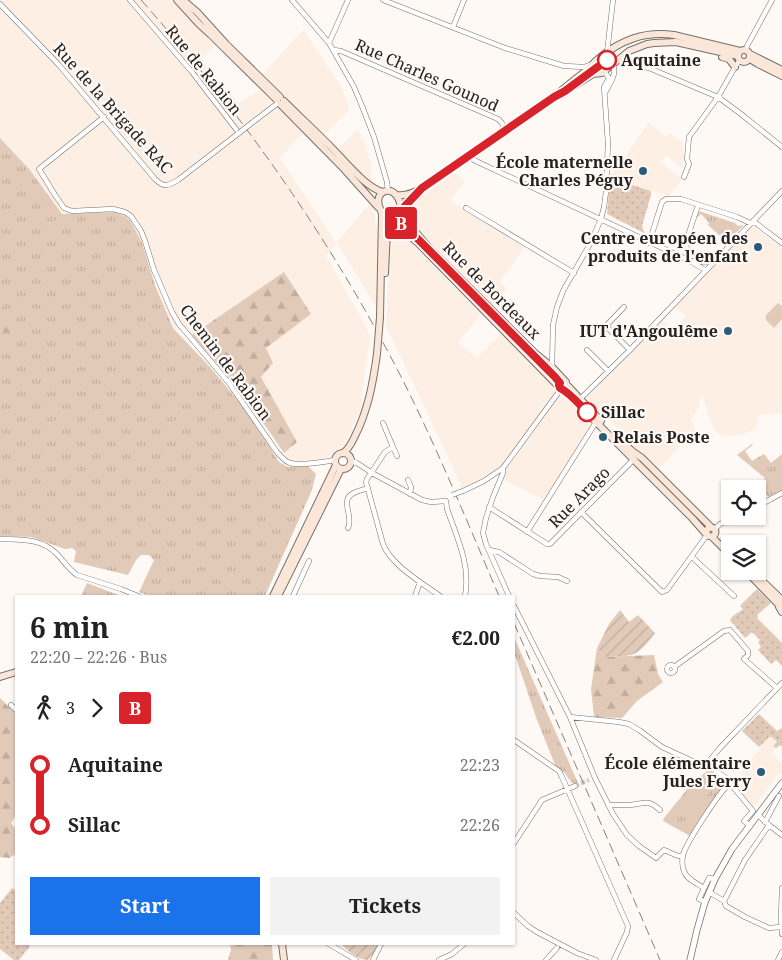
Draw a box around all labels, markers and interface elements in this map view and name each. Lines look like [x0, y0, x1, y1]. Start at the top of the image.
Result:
street label: Rue de Rabion [161, 20, 247, 120]
street label: Rue Charles Gounod [352, 33, 502, 117]
street label: Rue de la Brigade RAC [48, 38, 178, 178]
place label: Aquitaine [621, 49, 701, 71]
marker: Aquitaine [597, 50, 617, 70]
place label: École maternelle Charles Péguy [496, 151, 634, 191]
marker: École maternelle Charles Péguy [637, 165, 649, 177]
line badge: B [385, 207, 417, 239]
text: B [395, 211, 407, 235]
place label: Centre européen des produits de l'enfant [581, 227, 749, 267]
street label: Rue de Bordeaux [438, 236, 546, 344]
marker: Centre européen des produits de l'enfant [752, 241, 764, 253]
street label: Chemin de Rabion [175, 300, 277, 424]
place label: IUT d'Angoulême [579, 320, 718, 342]
marker: IUT d'Angoulême [722, 325, 734, 337]
place label: Sillac [601, 401, 645, 423]
marker: Sillac [577, 402, 597, 422]
place label: Relais Poste [613, 426, 710, 448]
marker: Relais Poste [597, 431, 609, 443]
street label: Rue Arago [543, 461, 615, 533]
map controls [721, 480, 766, 580]
button: locate [721, 480, 766, 525]
button: layers [721, 535, 766, 580]
text: 6 min [30, 608, 109, 646]
text: €2.00 [452, 625, 500, 651]
text: 22:20 – 22:26 · Bus [30, 646, 167, 668]
icon: walk [30, 694, 58, 722]
icon: forward [83, 694, 111, 722]
text: B [129, 696, 141, 720]
text: 3 [66, 697, 75, 719]
text: Aquitaine [68, 752, 163, 778]
place label: École élémentaire Jules Ferry [605, 752, 752, 792]
text: 22:23 [460, 754, 500, 776]
marker: École élémentaire Jules Ferry [755, 766, 767, 778]
text: Sillac [68, 812, 120, 838]
text: 22:26 [460, 814, 500, 836]
button: Start [30, 877, 260, 935]
button: Tickets [270, 877, 500, 935]

